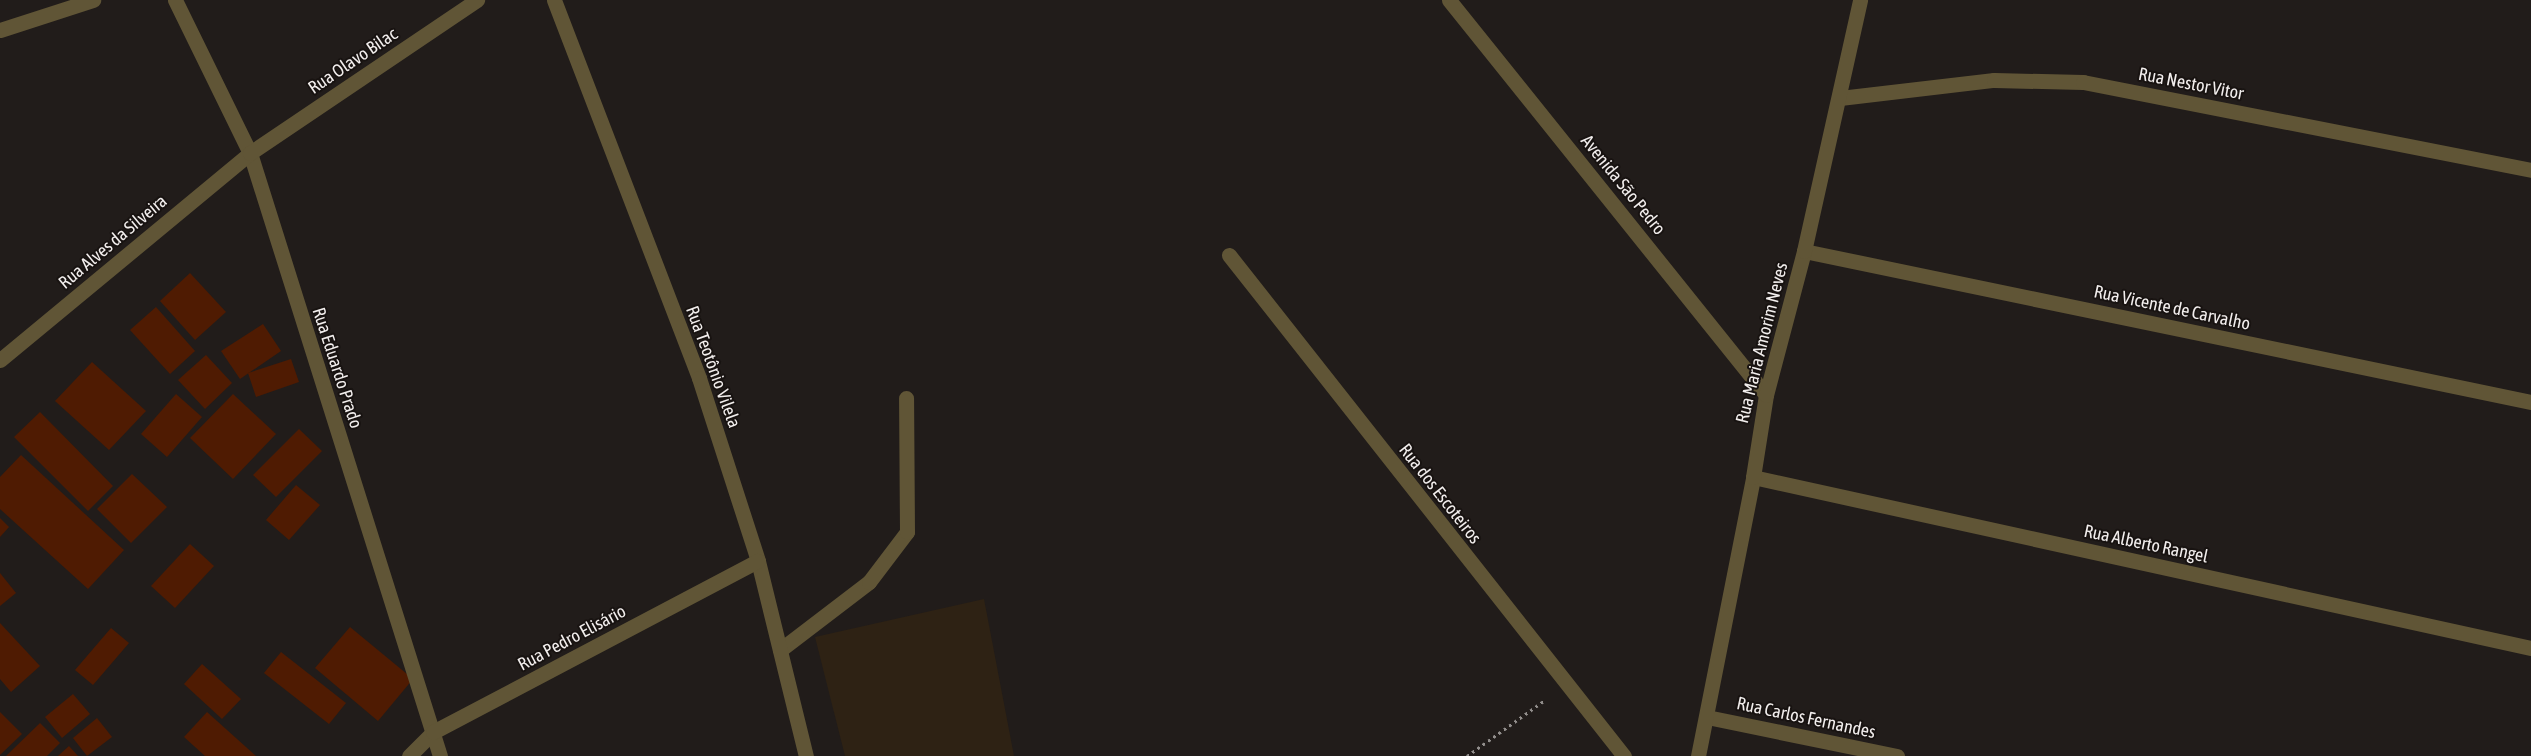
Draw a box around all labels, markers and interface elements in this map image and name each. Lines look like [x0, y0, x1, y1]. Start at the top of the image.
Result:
street label: Rua Olavo Bilac [304, 23, 402, 99]
street label: Rua Nestor Vitor [2137, 63, 2245, 105]
street label: Avenida São Pedro [1576, 131, 1670, 239]
street label: Rua Alves da Silveira [54, 190, 172, 294]
street label: Rua Maria Amorim Neves [1732, 260, 1792, 426]
street label: Rua Vicente de Carvalho [2092, 281, 2252, 335]
street label: Rua Teotônio Vilela [681, 303, 745, 431]
street label: Rua Eduardo Prado [307, 305, 367, 431]
street label: Rua dos Escoteiros [1394, 440, 1486, 548]
street label: Rua Alberto Rangel [2082, 520, 2210, 568]
street label: Rua Pedro Elisário [514, 600, 630, 676]
street label: Rua Carlos Fernandes [1735, 693, 1877, 743]

